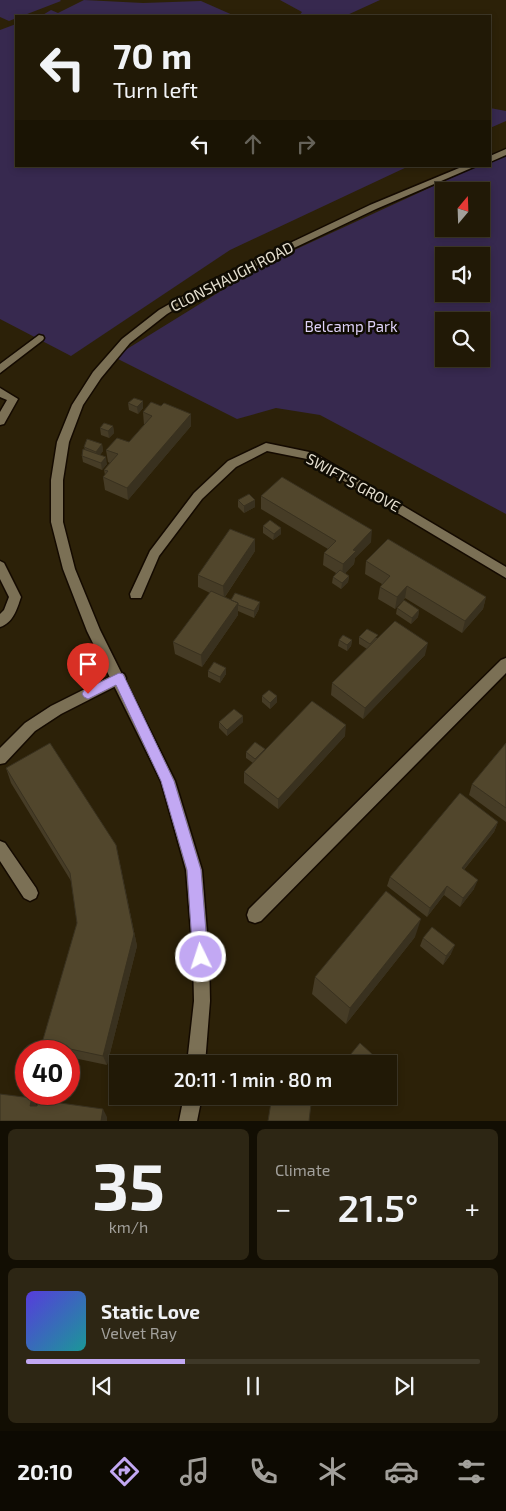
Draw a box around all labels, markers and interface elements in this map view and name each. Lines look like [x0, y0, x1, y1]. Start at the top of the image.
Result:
text: 70 m [113, 34, 192, 76]
icon: left [30, 35, 95, 100]
text: Turn left [113, 76, 198, 102]
icon: left [186, 130, 214, 158]
icon: ahead [239, 130, 267, 158]
icon: right [292, 130, 320, 158]
north arrow [435, 182, 490, 238]
map controls [435, 182, 490, 367]
street label: CLONSHAUGH ROAD [167, 237, 296, 315]
button: sound [435, 247, 490, 302]
button: search [435, 312, 490, 367]
park label: Belcamp Park [304, 317, 398, 335]
street label: SWIFT'S GROVE [303, 449, 404, 515]
pin [67, 643, 109, 694]
icon: arrive [74, 650, 102, 678]
position arrow [174, 930, 226, 982]
speed limit sign: 40 [15, 1040, 80, 1105]
text: 20:11 · 1 min · 80 m [174, 1068, 332, 1091]
text: 35 [92, 1145, 165, 1223]
text: Climate [275, 1160, 330, 1179]
text: 21.5° [338, 1184, 418, 1230]
text: − [275, 1191, 291, 1225]
text: + [465, 1191, 480, 1225]
text: km/h [109, 1217, 148, 1236]
text: Static Love [101, 1300, 200, 1323]
text: Velvet Ray [101, 1323, 177, 1342]
icon: previous [88, 1372, 116, 1400]
icon: pause [239, 1372, 267, 1400]
icon: next [390, 1372, 418, 1400]
icon: directions [107, 1454, 142, 1489]
icon: music [177, 1454, 212, 1489]
icon: phone [246, 1454, 281, 1489]
icon: climate [315, 1454, 350, 1489]
icon: car [384, 1454, 419, 1489]
icon: filters [454, 1454, 489, 1489]
text: 20:10 [17, 1458, 73, 1484]

